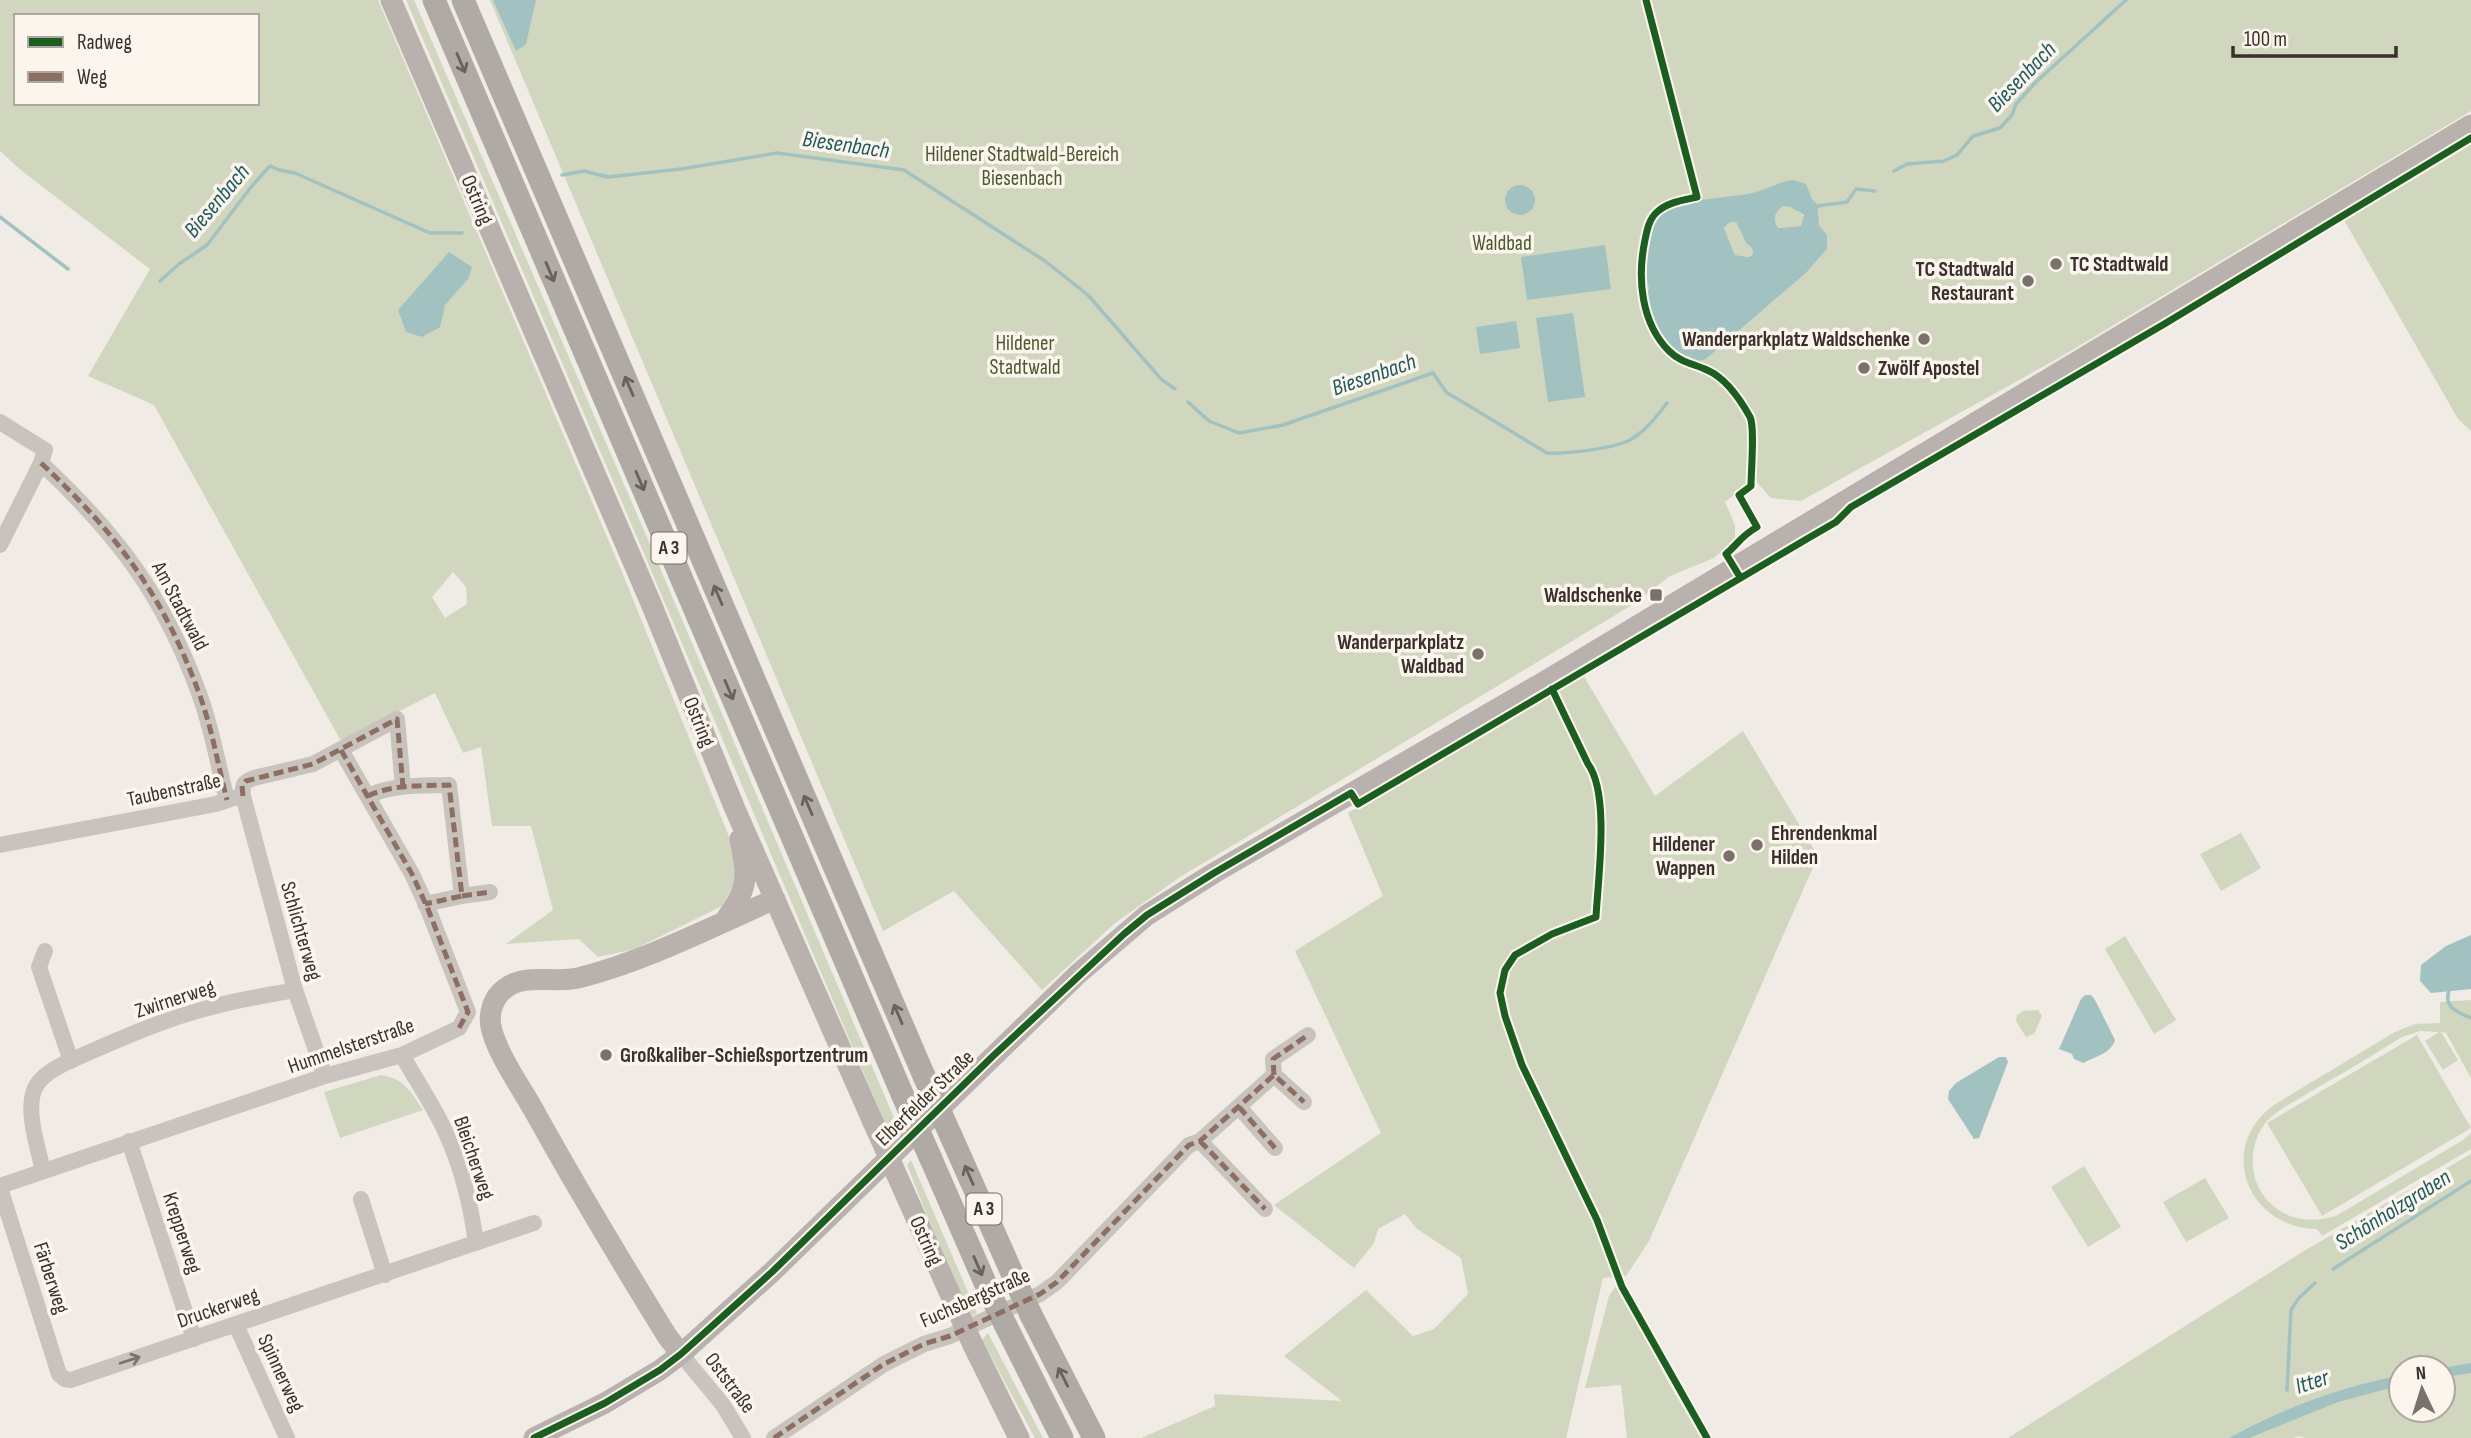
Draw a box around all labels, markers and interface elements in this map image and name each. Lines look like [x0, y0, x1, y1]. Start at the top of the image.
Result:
legend [14, 14, 259, 105]
scale bar [2233, 14, 2396, 58]
text: 100 m [2244, 27, 2287, 52]
text: Radweg [77, 30, 132, 55]
water label: Biesenbach [1982, 36, 2063, 118]
one-way arrow [455, 51, 468, 73]
text: Weg [77, 65, 107, 90]
water label: Biesenbach [801, 125, 891, 165]
park label: Hildener Stadtwald-Bereich Biesenbach [925, 142, 1119, 191]
water label: Biesenbach [178, 158, 256, 243]
street label: Ostring [455, 171, 499, 229]
park label: Waldbad [1472, 231, 1532, 256]
place label: TC Stadtwald [2070, 252, 2168, 277]
marker: TC Stadtwald [2048, 256, 2064, 272]
place label: TC Stadtwald Restaurant [1916, 257, 2014, 306]
one-way arrow [544, 261, 557, 282]
marker: TC Stadtwald Restaurant [2020, 273, 2036, 289]
place label: Wanderparkplatz Waldschenke [1682, 327, 1910, 352]
park label: Hildener Stadtwald [990, 331, 1060, 380]
marker: Wanderparkplatz Waldschenke [1916, 331, 1932, 347]
water label: Biesenbach [1328, 347, 1420, 402]
place label: Zwölf Apostel [1878, 356, 1979, 381]
marker: Zwölf Apostel [1856, 360, 1872, 376]
one-way arrow [622, 376, 635, 398]
one-way arrow [634, 470, 647, 491]
road number: A 3 [652, 533, 686, 564]
street label: Am Stadtwald [146, 556, 214, 655]
place label: Waldschenke [1544, 583, 1642, 608]
one-way arrow [711, 585, 724, 607]
marker: Waldschenke [1648, 587, 1664, 603]
place label: Wanderparkplatz Waldbad [1337, 630, 1464, 679]
marker: Wanderparkplatz Waldbad [1470, 646, 1486, 662]
one-way arrow [724, 679, 737, 700]
street label: Ostring [678, 693, 720, 751]
street label: Taubenstraße [125, 768, 223, 812]
one-way arrow [801, 794, 814, 816]
place label: Ehrendenkmal Hilden [1771, 821, 1877, 870]
place label: Hildener Wappen [1652, 832, 1715, 881]
marker: Ehrendenkmal Hilden [1749, 837, 1765, 853]
marker: Hildener Wappen [1721, 848, 1737, 864]
street label: Schlichterweg [275, 879, 327, 983]
street label: Zwirnerweg [132, 974, 218, 1024]
one-way arrow [890, 1003, 903, 1025]
street label: Hummelsterstraße [285, 1013, 417, 1079]
place label: Großkaliber-Schießsportzentrum [620, 1043, 868, 1068]
street label: Elberfelder Straße [871, 1045, 979, 1151]
marker: Großkaliber-Schießsportzentrum [598, 1047, 614, 1063]
street label: Bleicherweg [448, 1113, 500, 1203]
water label: Schönholzgraben [2330, 1163, 2456, 1257]
one-way arrow [961, 1165, 974, 1186]
street label: Krepperweg [157, 1189, 207, 1277]
road number: A 3 [967, 1194, 1002, 1224]
street label: Ostring [904, 1212, 948, 1270]
street label: Färberweg [28, 1239, 74, 1317]
one-way arrow [972, 1255, 985, 1276]
street label: Fuchsbergstraße [916, 1263, 1034, 1333]
street label: Druckerweg [174, 1282, 262, 1334]
street label: Spinnerweg [252, 1330, 310, 1416]
street label: Oststraße [699, 1348, 761, 1418]
one-way arrow [118, 1353, 140, 1365]
north arrow [2387, 1354, 2457, 1424]
text: N [2415, 1362, 2427, 1385]
water label: Itter [2292, 1363, 2334, 1401]
one-way arrow [1055, 1367, 1069, 1388]

